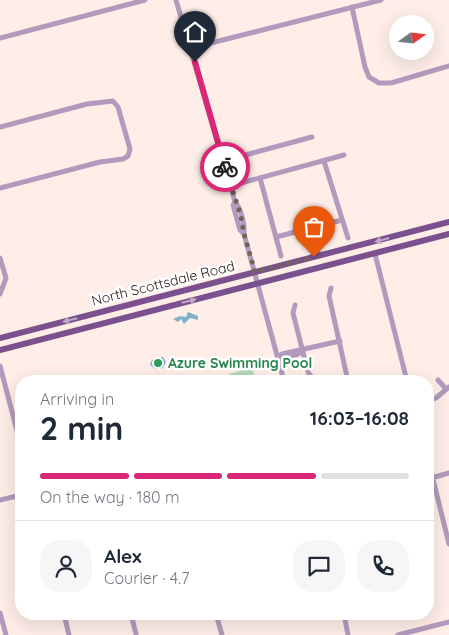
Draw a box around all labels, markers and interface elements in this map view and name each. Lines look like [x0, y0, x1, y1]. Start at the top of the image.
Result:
pin [174, 11, 216, 62]
north arrow [389, 15, 434, 60]
map controls [389, 15, 434, 60]
icon: home [181, 18, 209, 46]
courier [200, 142, 250, 192]
icon: bike [211, 153, 239, 181]
pin [293, 206, 335, 257]
icon: bag [300, 213, 328, 241]
one-way arrow [375, 236, 390, 244]
street label: North Scottsdale Road [90, 256, 236, 310]
one-way arrow [182, 297, 197, 305]
one-way arrow [63, 316, 78, 324]
place label: Azure Swimming Pool [168, 354, 312, 372]
marker: Azure Swimming Pool [152, 357, 164, 369]
text: Arriving in [40, 389, 114, 409]
text: 16:03–16:08 [310, 406, 409, 430]
text: 2 min [40, 408, 123, 448]
text: On the way · 180 m [40, 487, 180, 507]
button: person [40, 540, 92, 592]
button: chat [293, 540, 345, 592]
button: phone [357, 540, 409, 592]
text: Alex [104, 544, 142, 568]
text: Courier · 4.7 [104, 568, 189, 588]

